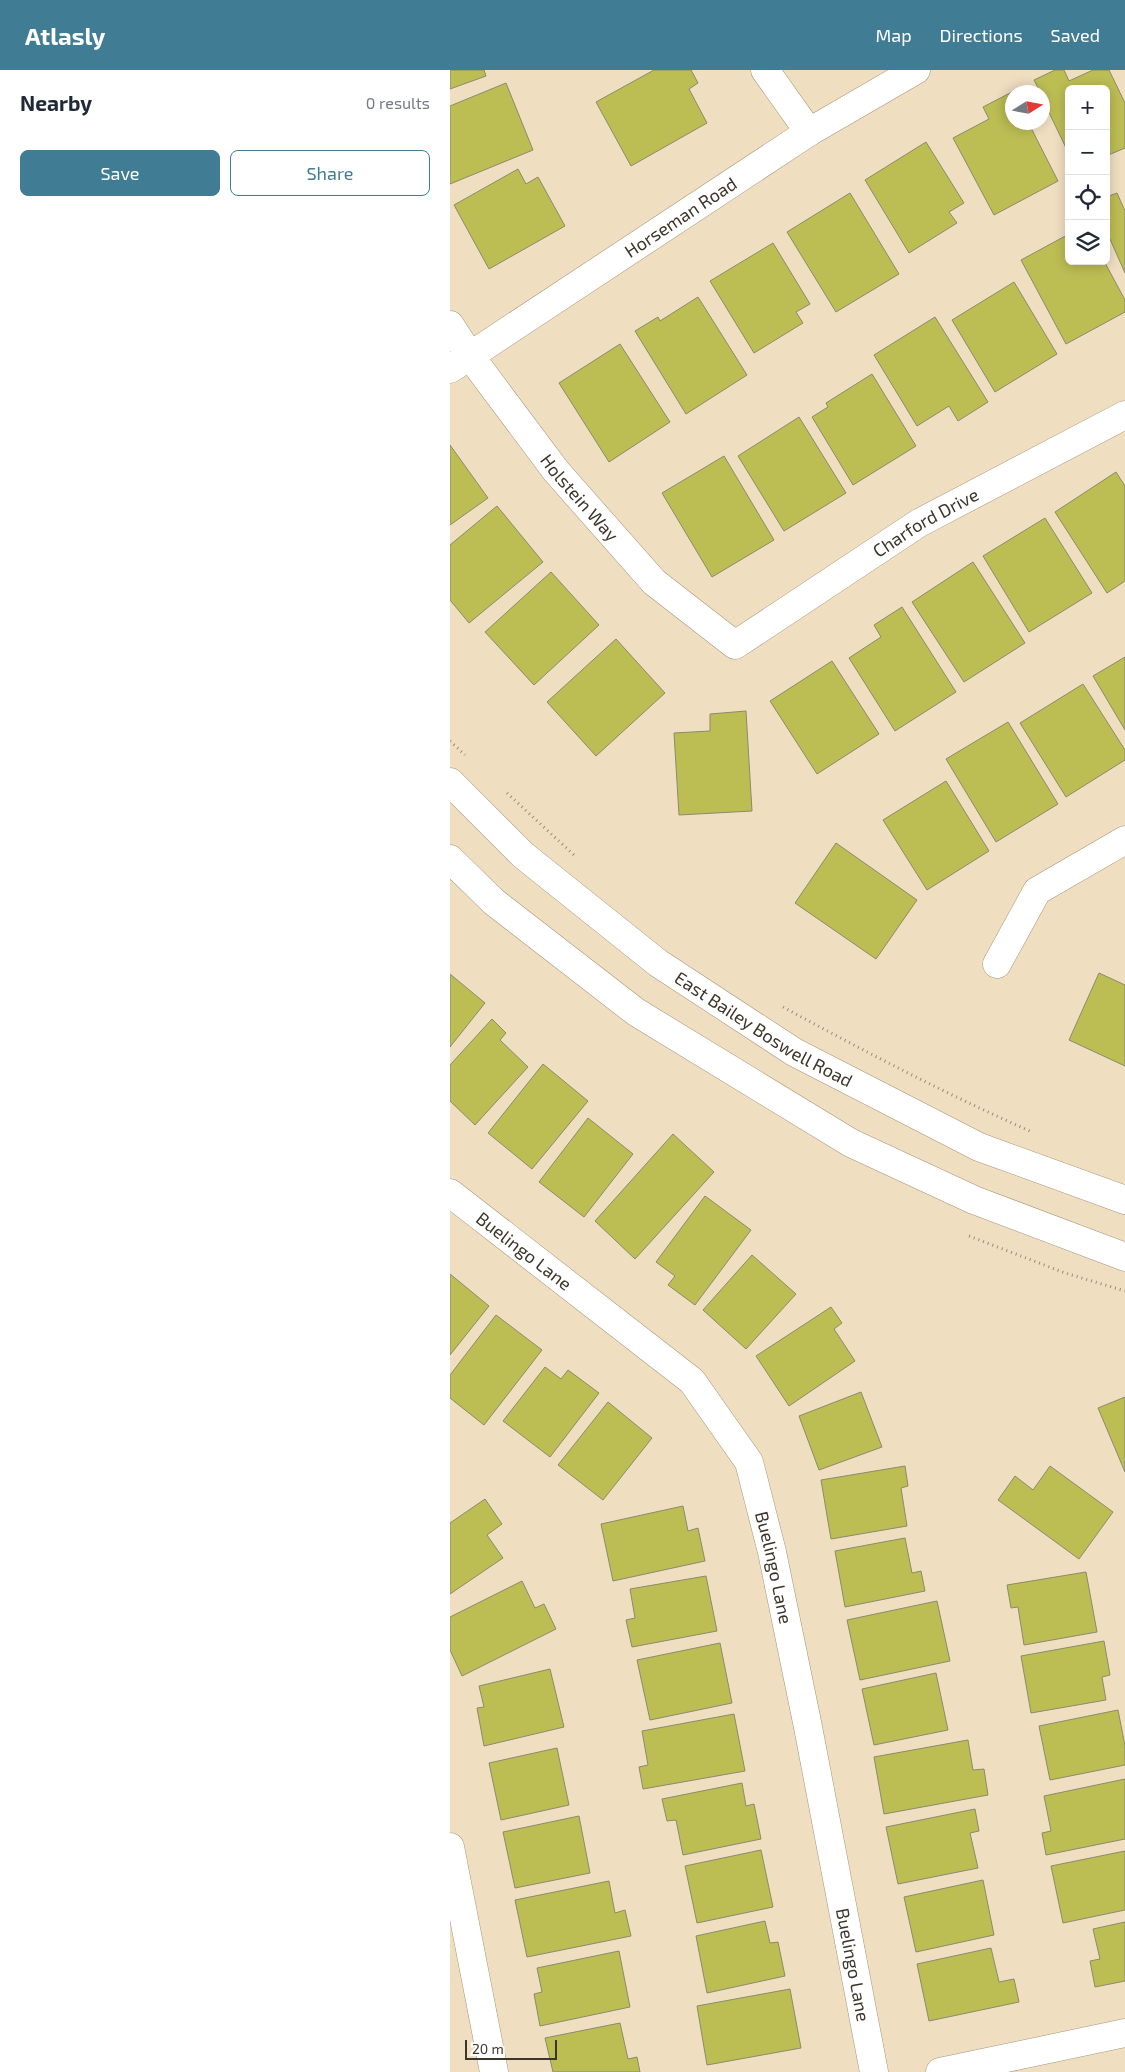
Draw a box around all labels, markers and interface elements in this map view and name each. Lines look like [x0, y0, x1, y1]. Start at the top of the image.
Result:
text: Atlasly [25, 21, 105, 50]
text: Map [875, 24, 912, 46]
text: Directions [940, 24, 1023, 46]
text: Saved [1051, 24, 1100, 46]
north arrow [1005, 85, 1050, 130]
map controls [1065, 85, 1110, 265]
button: + [1065, 85, 1110, 130]
text: Nearby [20, 90, 92, 115]
text: 0 results [366, 93, 430, 112]
button: − [1065, 130, 1110, 175]
button: Save [20, 150, 220, 196]
button: Share [230, 150, 430, 196]
street label: Horseman Road [620, 172, 741, 262]
button: locate [1065, 175, 1110, 220]
button: layers [1065, 220, 1110, 265]
street label: Holstein Way [536, 449, 624, 546]
street label: Charford Drive [868, 483, 982, 562]
street label: East Bailey Boswell Road [671, 966, 856, 1091]
street label: Buelingo Lane [472, 1207, 576, 1295]
street label: Buelingo Lane [751, 1509, 798, 1626]
street label: Buelingo Lane [832, 1906, 875, 2023]
scale bar [465, 2037, 558, 2060]
text: 20 m [472, 2040, 504, 2057]

